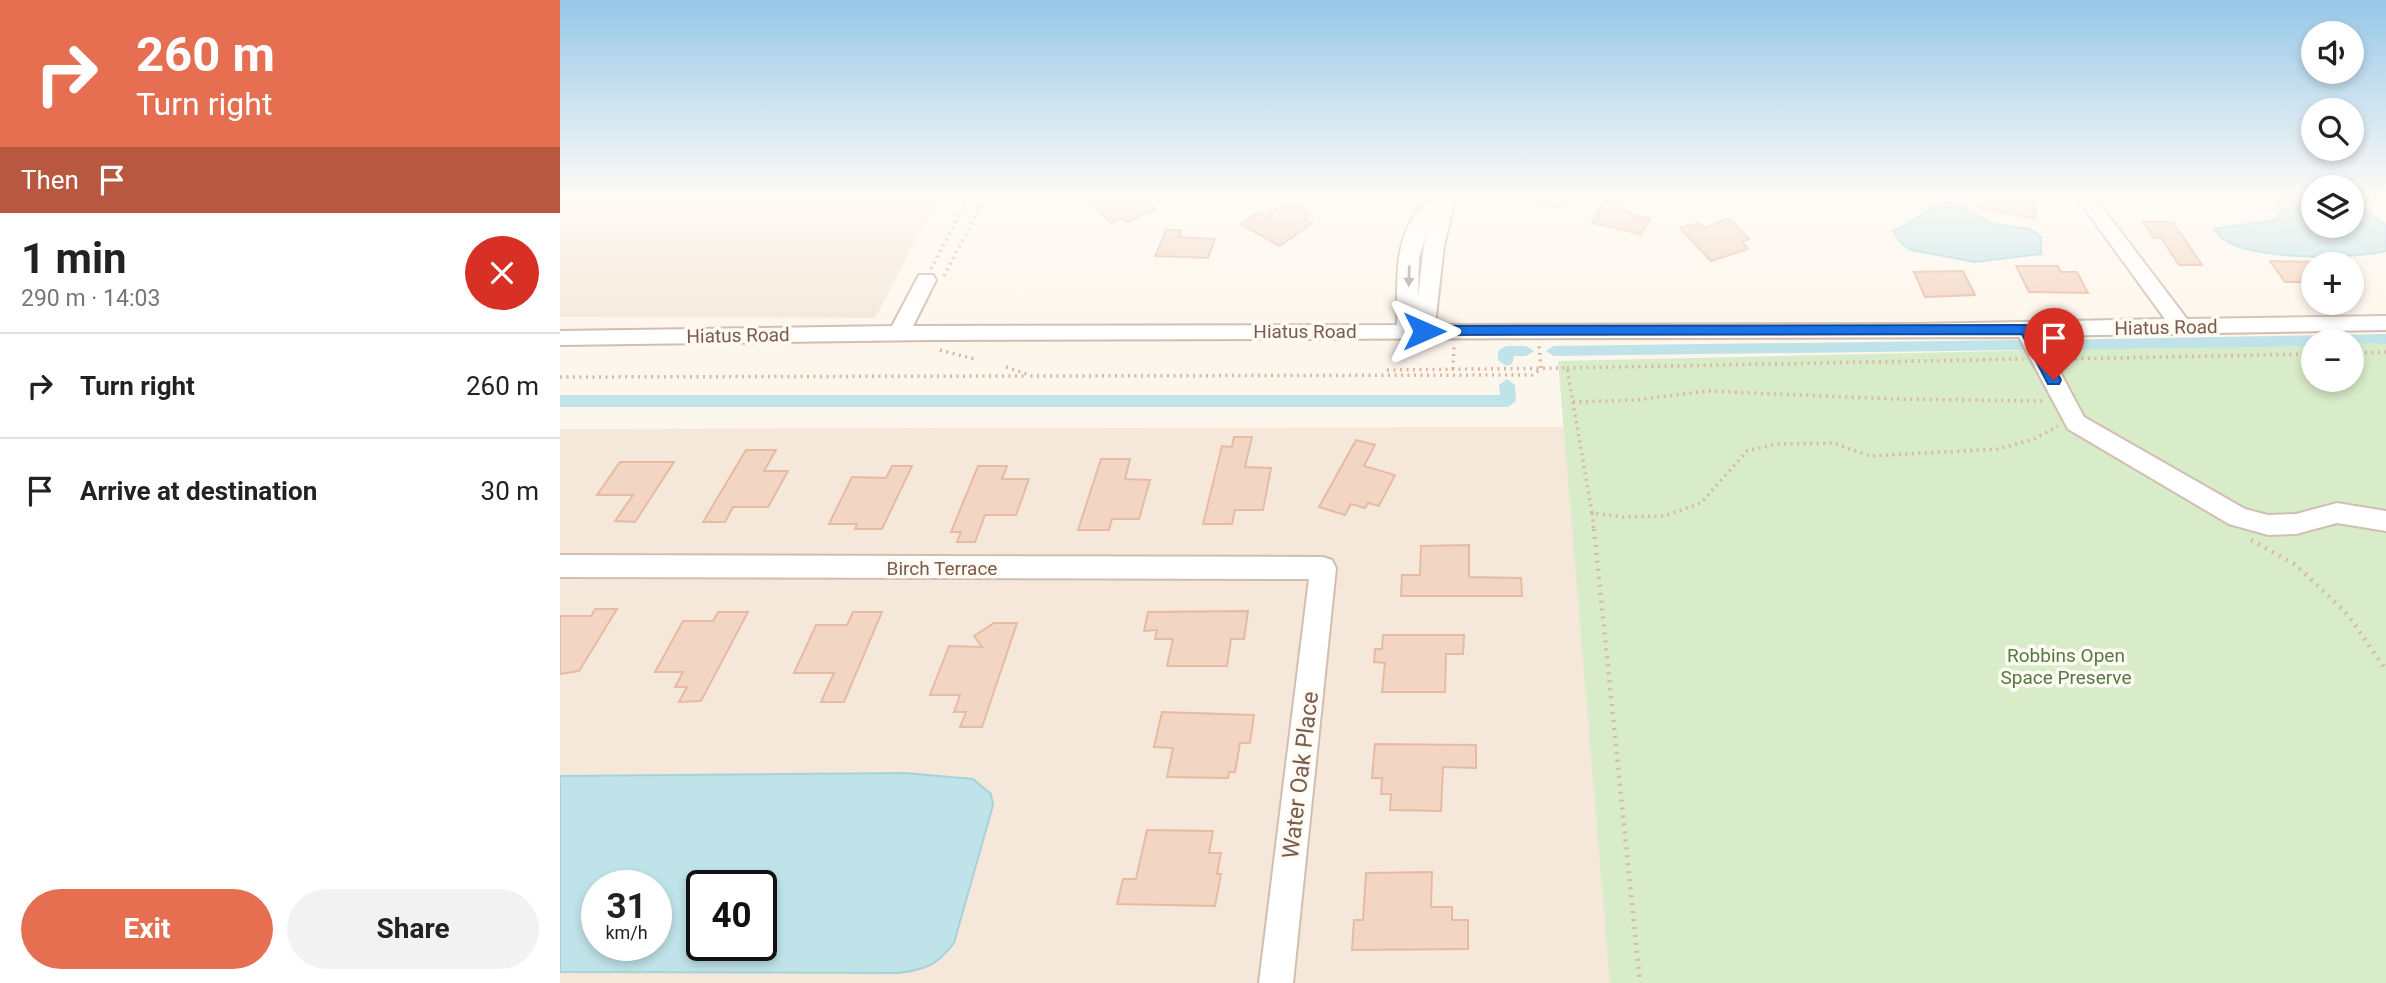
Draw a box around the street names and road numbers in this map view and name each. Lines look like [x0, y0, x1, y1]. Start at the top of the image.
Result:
street label: Hiatus Road [2114, 315, 2218, 340]
street label: Hiatus Road [1253, 320, 1357, 343]
street label: Hiatus Road [686, 323, 790, 348]
street label: Birch Terrace [887, 557, 997, 580]
street label: Water Oak Place [1277, 690, 1324, 860]

